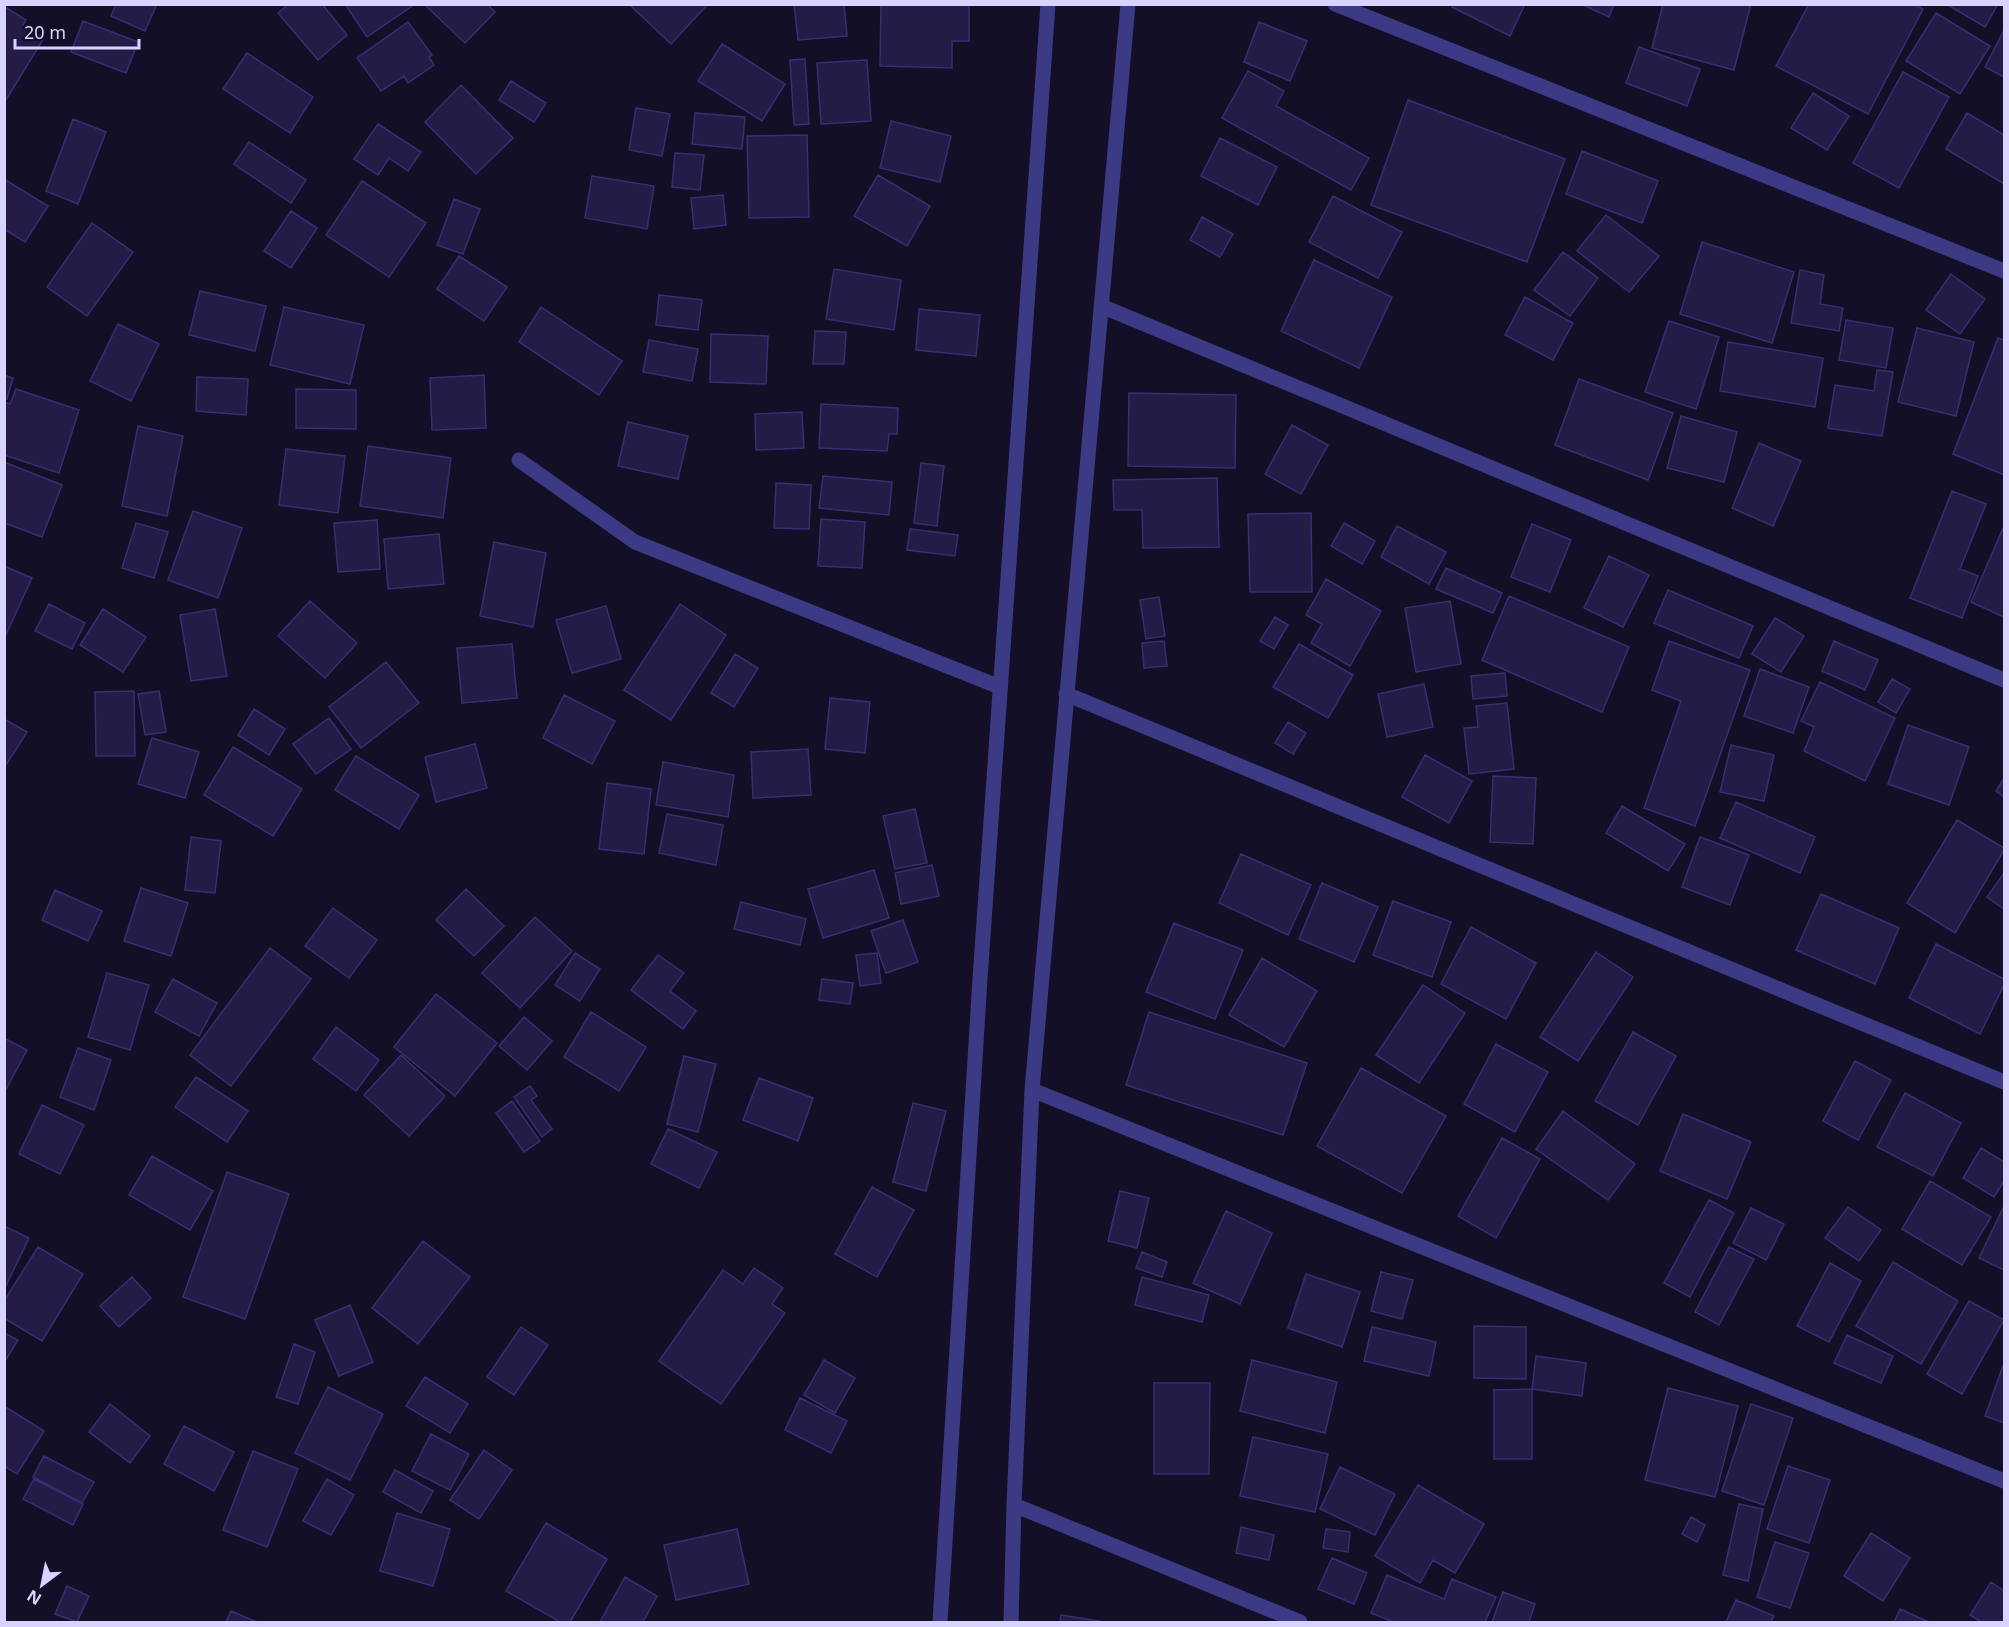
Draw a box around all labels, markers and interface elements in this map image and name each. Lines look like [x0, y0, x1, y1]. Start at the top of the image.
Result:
scale bar [15, 12, 140, 50]
text: 20 m [24, 20, 66, 44]
north arrow [12, 1555, 72, 1615]
text: N [23, 1585, 45, 1610]

